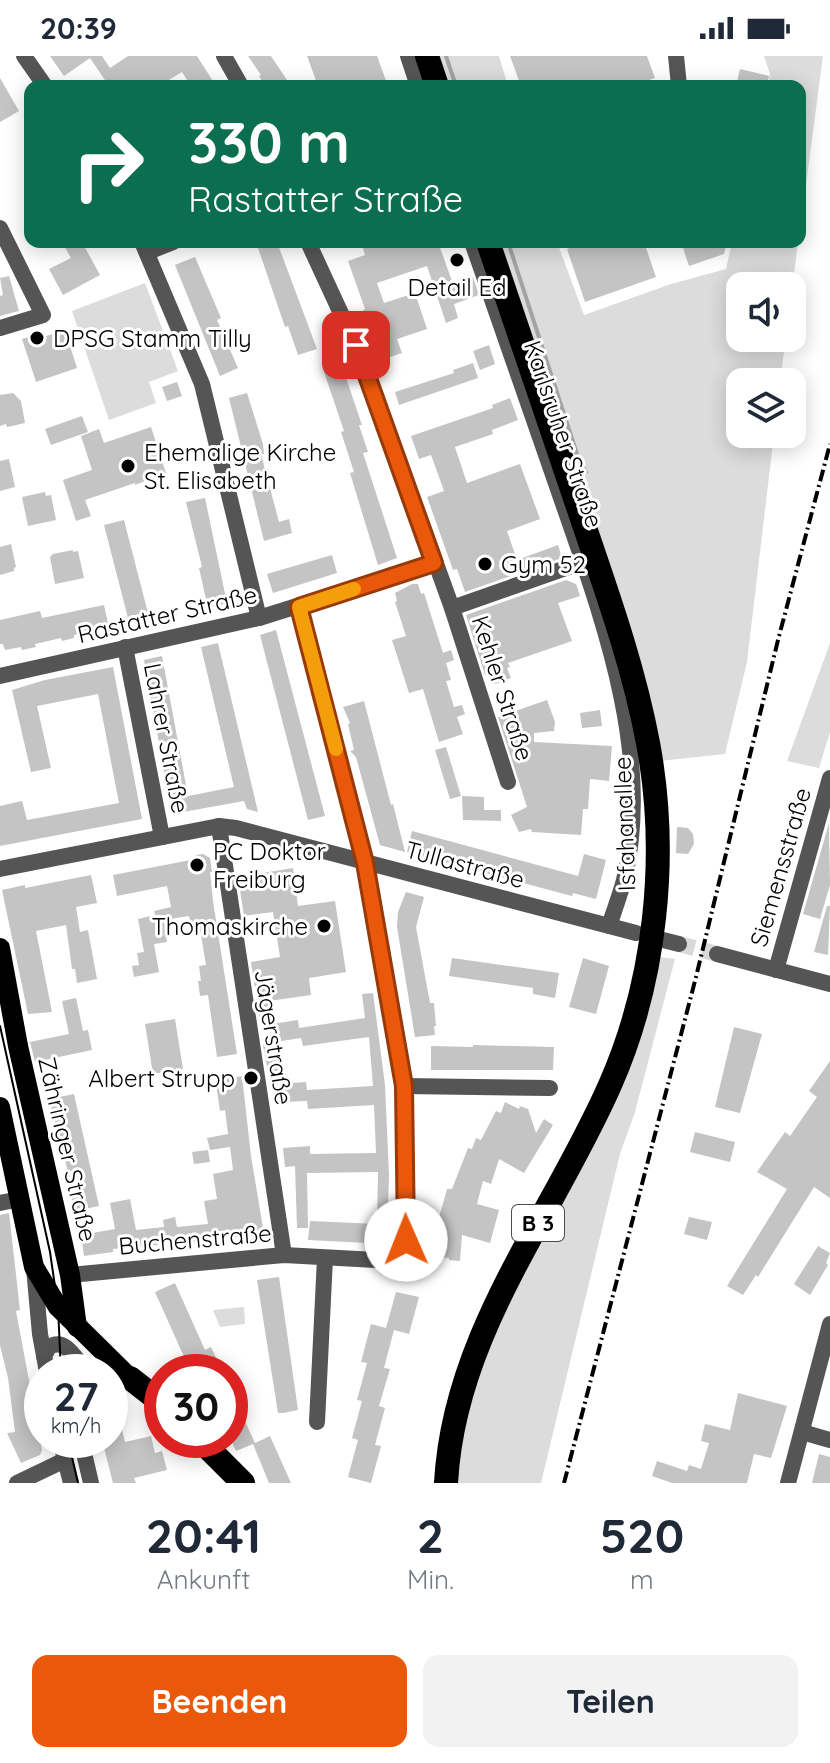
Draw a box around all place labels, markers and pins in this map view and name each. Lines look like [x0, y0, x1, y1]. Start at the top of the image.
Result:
marker: Detail Ed [448, 251, 466, 269]
place label: Detail Ed [408, 272, 506, 302]
pin [322, 311, 390, 379]
place label: DPSG Stamm Tilly [53, 323, 252, 353]
marker: DPSG Stamm Tilly [28, 329, 46, 347]
place label: Ehemalige Kirche St. Elisabeth [144, 437, 336, 495]
marker: Ehemalige Kirche St. Elisabeth [119, 457, 137, 475]
place label: Gym 52 [501, 549, 586, 579]
marker: Gym 52 [476, 555, 494, 573]
place label: PC Doktor Freiburg [213, 836, 326, 894]
marker: PC Doktor Freiburg [188, 856, 206, 874]
place label: Thomaskirche [151, 911, 308, 941]
marker: Thomaskirche [315, 917, 333, 935]
place label: Albert Strupp [88, 1063, 235, 1093]
marker: Albert Strupp [242, 1069, 260, 1087]

